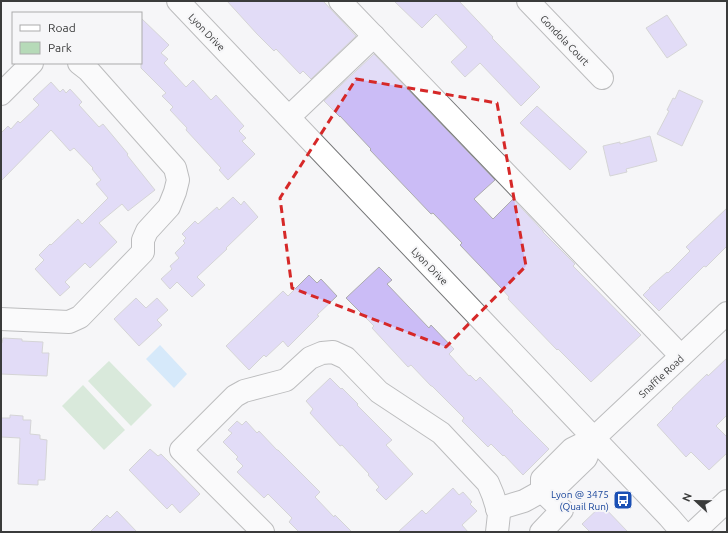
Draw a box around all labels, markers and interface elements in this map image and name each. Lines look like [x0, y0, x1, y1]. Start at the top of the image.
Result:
legend [12, 12, 142, 64]
street label: Lyon Drive [186, 12, 227, 53]
street label: Gondola Court [538, 13, 591, 68]
text: Road [48, 21, 76, 34]
text: Park [48, 41, 72, 54]
street label: Lyon Drive [409, 246, 450, 287]
street label: Snaffle Road [637, 353, 686, 400]
north arrow [676, 481, 716, 521]
place label: Lyon @ 3475 (Quail Run) [551, 489, 609, 512]
bus stop icon: Lyon @ 3475 (Quail Run) [612, 489, 634, 511]
text: N [680, 491, 694, 503]

